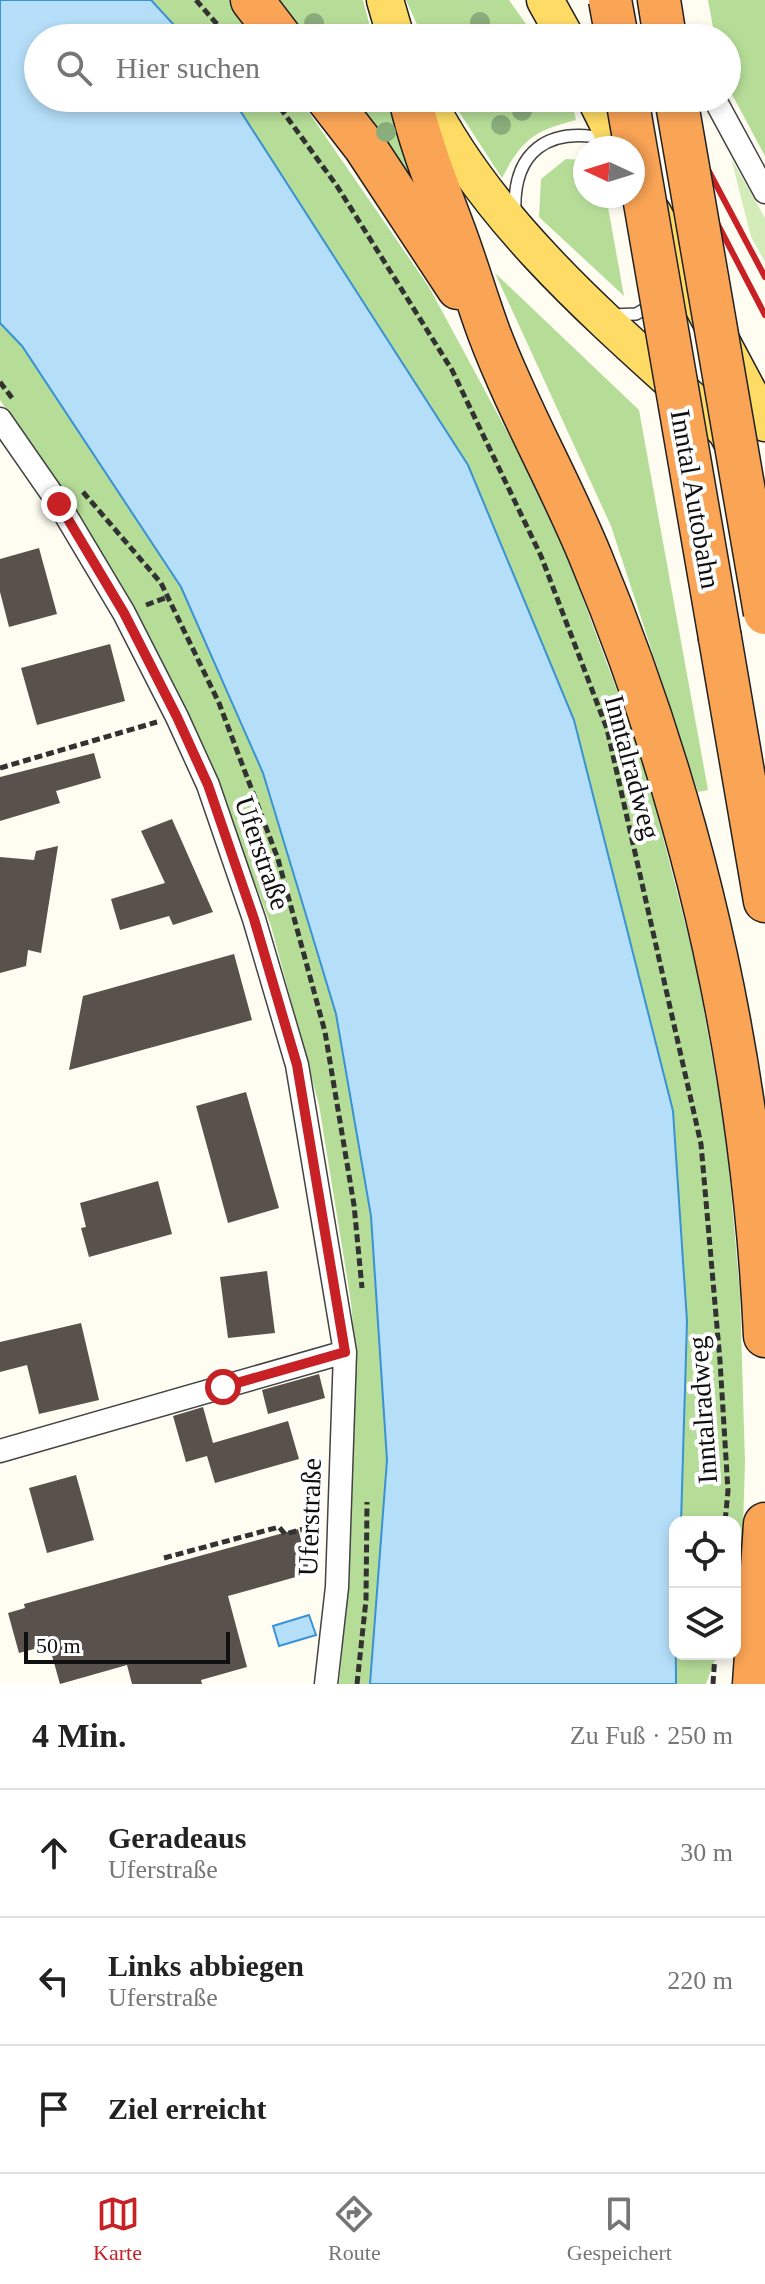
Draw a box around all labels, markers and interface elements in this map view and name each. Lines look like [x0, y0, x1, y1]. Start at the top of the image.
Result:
search box [24, 24, 741, 112]
icon: search [52, 46, 96, 90]
text: Hier suchen [116, 51, 260, 84]
north arrow [573, 136, 645, 208]
street label: Inntal Autobahn [665, 407, 727, 591]
route end [41, 486, 77, 522]
street label: Inntalradweg [598, 692, 667, 842]
street label: Uferstraße [229, 792, 296, 914]
street label: Inntalradweg [682, 1335, 723, 1485]
route start [205, 1369, 241, 1405]
street label: Uferstraße [292, 1457, 327, 1577]
map controls [669, 1516, 741, 1660]
button: locate [669, 1516, 741, 1588]
button: layers [669, 1588, 741, 1660]
scale bar [24, 1628, 230, 1664]
text: 50 m [36, 1633, 81, 1658]
text: 4 Min. [32, 1717, 126, 1754]
text: Zu Fuß · 250 m [570, 1721, 733, 1750]
text: Geradeaus [108, 1821, 246, 1854]
icon: ahead [32, 1831, 76, 1875]
text: 30 m [680, 1838, 733, 1867]
text: Uferstraße [108, 1855, 218, 1884]
text: Links abbiegen [108, 1949, 304, 1982]
icon: left [32, 1959, 76, 2003]
text: 220 m [667, 1966, 733, 1995]
text: Uferstraße [108, 1983, 218, 2012]
icon: arrive [32, 2087, 76, 2131]
text: Ziel erreicht [108, 2092, 267, 2125]
tab: Karte [93, 2192, 142, 2266]
tab: Route [328, 2192, 381, 2266]
tab: Gespeichert [567, 2192, 672, 2266]

